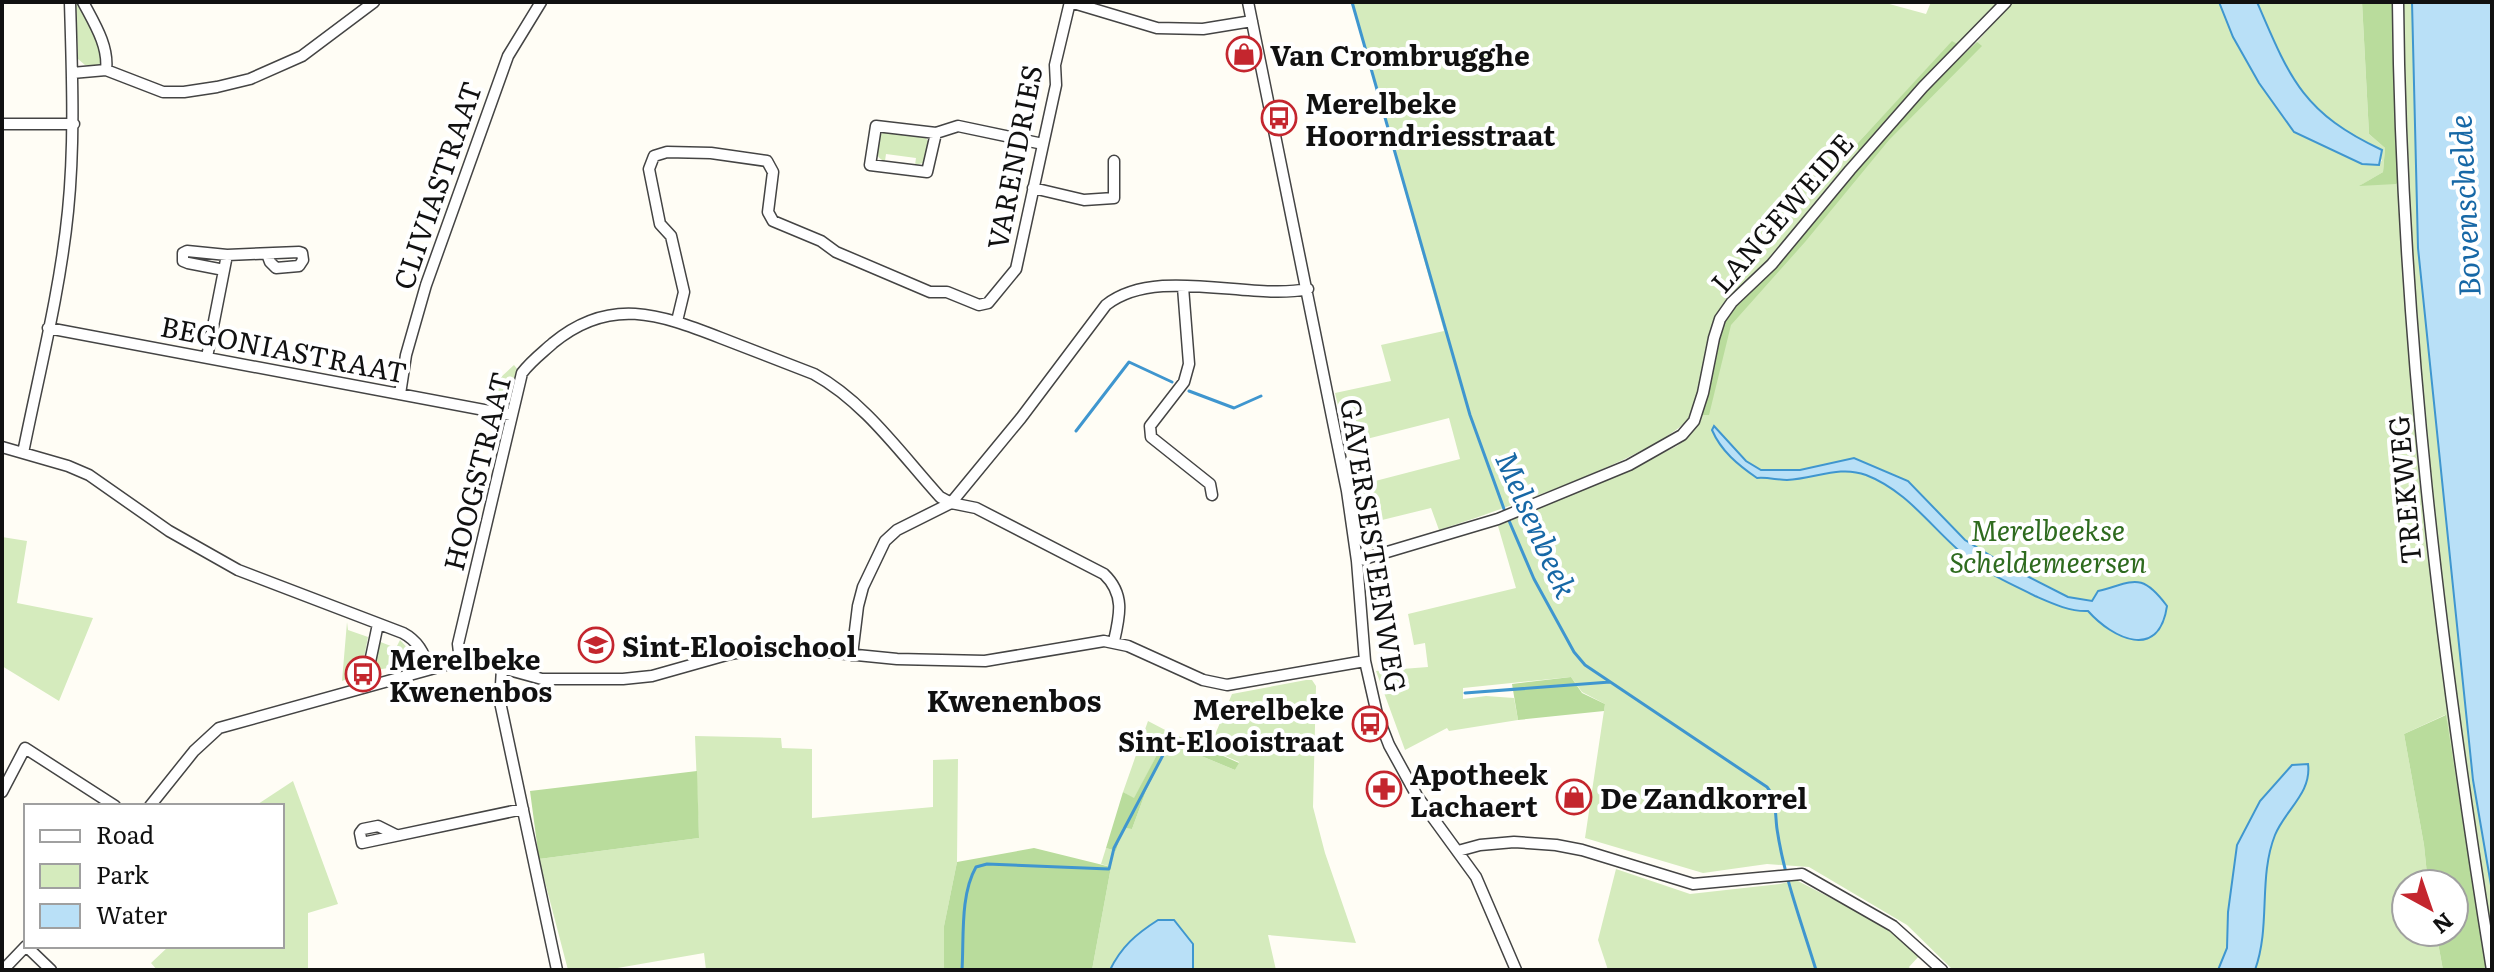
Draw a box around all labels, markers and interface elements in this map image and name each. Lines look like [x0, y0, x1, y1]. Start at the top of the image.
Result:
place label: Van Crombrugghe [1270, 33, 1530, 75]
shop icon: Van Crombrugghe [1225, 35, 1263, 73]
street label: VARENDRIES [975, 61, 1051, 253]
street label: CLIVIASTRAAT [381, 75, 491, 295]
place label: Merelbeke Hoorndriesstraat [1305, 81, 1556, 155]
bus stop icon: Merelbeke Hoorndriesstraat [1260, 99, 1298, 137]
water label: Bovenschelde [2436, 114, 2490, 298]
street label: LANGEWEIDE [1700, 123, 1862, 301]
street label: BEGONIASTRAAT [157, 304, 411, 392]
street label: HOOGSTRAAT [431, 367, 521, 575]
street label: GAVERSESTEENWEG [1331, 395, 1419, 695]
street label: TREKWEG [2376, 414, 2430, 566]
water label: Melsenbeek [1486, 444, 1590, 605]
park label: Merelbeekse Scheldemeersen [1949, 508, 2147, 582]
place label: Sint-Elooischool [622, 624, 857, 666]
school or university icon: Sint-Elooischool [577, 626, 615, 664]
place label: Merelbeke Kwenenbos [389, 637, 552, 711]
bus stop icon: Merelbeke Kwenenbos [344, 655, 382, 693]
district label: Kwenenbos [927, 677, 1101, 721]
place label: Merelbeke Sint-Elooistraat [1118, 687, 1345, 761]
bus stop icon: Merelbeke Sint-Elooistraat [1351, 705, 1389, 743]
place label: Apotheek Lachaert [1410, 752, 1548, 826]
pharmacy icon: Apotheek Lachaert [1365, 770, 1403, 808]
place label: De Zandkorrel [1600, 776, 1807, 818]
shop icon: De Zandkorrel [1555, 778, 1593, 816]
legend [24, 804, 284, 948]
text: Road [96, 816, 155, 851]
text: Park [96, 856, 149, 891]
north arrow [2390, 868, 2470, 948]
text: Water [96, 896, 168, 931]
text: N [2426, 906, 2461, 943]

